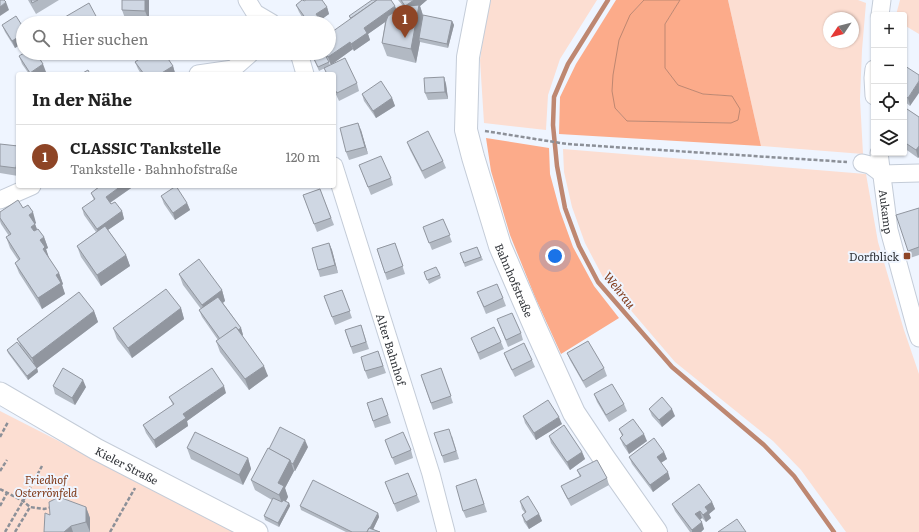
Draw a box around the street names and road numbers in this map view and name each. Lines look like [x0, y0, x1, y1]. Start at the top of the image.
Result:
street label: Aukamp [876, 188, 898, 236]
street label: Bahnhofstraße [492, 241, 538, 320]
street label: Alter Bahnhof [373, 311, 411, 388]
street label: Kieler Straße [93, 442, 162, 488]

